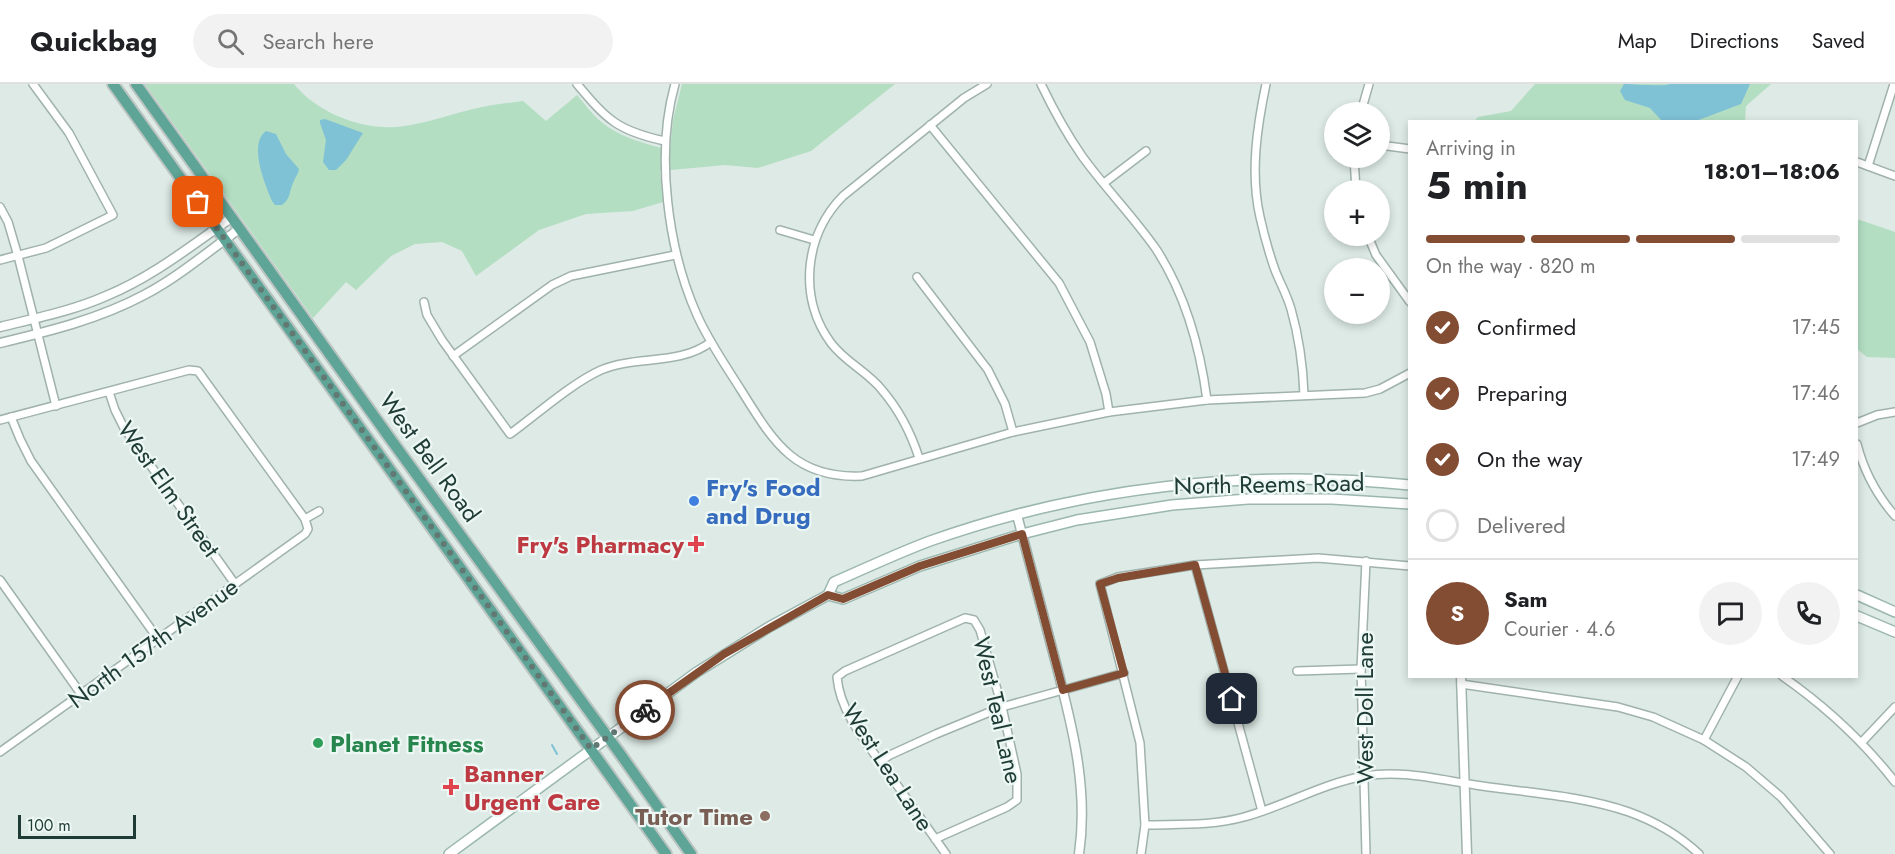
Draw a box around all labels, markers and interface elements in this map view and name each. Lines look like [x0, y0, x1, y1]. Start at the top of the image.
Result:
search box [193, 14, 613, 68]
text: Quickbag [30, 21, 157, 62]
icon: search [214, 25, 247, 58]
text: Search here [262, 25, 374, 57]
text: Map [1618, 26, 1657, 56]
text: Directions [1690, 26, 1779, 56]
text: Saved [1812, 26, 1865, 56]
map controls [1324, 102, 1390, 324]
button: layers [1324, 102, 1390, 168]
text: Arriving in [1426, 134, 1516, 163]
text: 18:01–18:06 [1704, 155, 1840, 187]
text: 5 min [1426, 157, 1528, 214]
pin [172, 176, 223, 227]
button: + [1324, 180, 1390, 246]
icon: bag [181, 185, 214, 218]
text: On the way · 820 m [1426, 252, 1596, 281]
button: − [1324, 258, 1390, 324]
icon: check [1426, 311, 1459, 344]
text: Confirmed [1477, 311, 1576, 343]
text: 17:45 [1792, 313, 1840, 342]
icon: check [1426, 377, 1459, 410]
text: Preparing [1477, 377, 1568, 409]
text: 17:46 [1791, 379, 1840, 408]
street label: West Bell Road [371, 385, 489, 529]
street label: West Elm Street [109, 414, 229, 564]
icon: check [1426, 443, 1459, 476]
text: On the way [1477, 443, 1582, 475]
text: 17:49 [1791, 445, 1840, 474]
street label: North Reems Road [1173, 465, 1365, 503]
place label: Fry's Food and Drug [706, 470, 821, 533]
marker: Fry's Food and Drug [687, 494, 701, 508]
text: Delivered [1477, 509, 1566, 541]
place label: Fry's Pharmacy [517, 527, 684, 562]
marker: Fry's Pharmacy [689, 537, 703, 551]
street label: North 157th Avenue [61, 569, 245, 717]
button: chat [1699, 582, 1762, 645]
button: phone [1777, 582, 1840, 645]
text: Sam [1504, 583, 1548, 615]
text: S [1451, 597, 1464, 629]
text: Courier · 4.6 [1504, 615, 1616, 644]
street label: West Doll Lane [1347, 632, 1382, 784]
street label: West Teal Lane [964, 633, 1032, 787]
pin [1206, 673, 1257, 724]
courier [615, 680, 675, 740]
icon: home [1215, 682, 1248, 715]
icon: bike [629, 694, 662, 727]
street label: West Lea Lane [834, 696, 942, 838]
place label: Planet Fitness [330, 726, 484, 761]
marker: Planet Fitness [311, 736, 325, 750]
place label: Banner Urgent Care [464, 756, 600, 819]
marker: Banner Urgent Care [442, 778, 460, 796]
place label: Tutor Time [635, 799, 753, 834]
marker: Tutor Time [758, 809, 772, 823]
scale bar [18, 812, 136, 840]
text: 100 m [27, 814, 71, 837]

